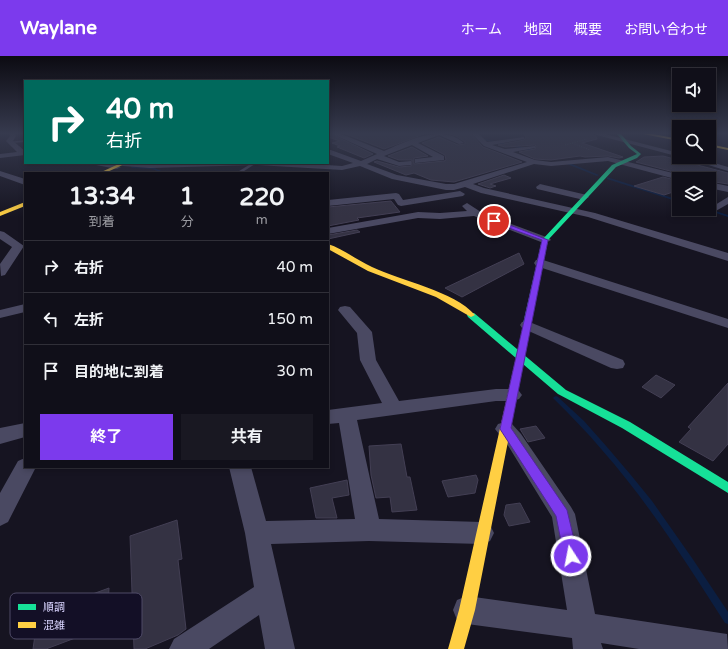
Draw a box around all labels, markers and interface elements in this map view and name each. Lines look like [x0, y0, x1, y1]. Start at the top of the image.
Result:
text: Waylane [20, 17, 97, 39]
text: ホーム [460, 21, 502, 38]
text: 地図 [524, 21, 552, 38]
text: 概要 [574, 21, 602, 38]
text: お問い合わせ [624, 21, 708, 38]
map controls [672, 68, 716, 216]
button: sound [672, 68, 716, 112]
text: 40 m [106, 92, 174, 126]
icon: right [40, 96, 92, 148]
button: search [672, 120, 716, 164]
text: 右折 [106, 130, 142, 152]
button: layers [672, 172, 716, 216]
text: 13:34 [69, 182, 135, 211]
text: 1 [180, 182, 195, 211]
text: 220 [239, 183, 284, 212]
pin [477, 204, 511, 238]
icon: arrive [483, 210, 505, 232]
text: m [256, 212, 268, 228]
text: 到着 [89, 214, 115, 230]
text: 分 [181, 214, 194, 230]
icon: right [40, 256, 62, 278]
text: 40 m [276, 258, 313, 276]
text: 右折 [74, 259, 104, 277]
icon: left [40, 308, 62, 330]
text: 150 m [267, 310, 313, 328]
text: 左折 [74, 311, 104, 329]
icon: arrive [40, 360, 62, 382]
text: 30 m [276, 362, 313, 380]
text: 目的地に到着 [74, 363, 164, 381]
button: 終了 [40, 414, 173, 460]
button: 共有 [181, 414, 313, 460]
position arrow [550, 535, 592, 577]
legend [10, 593, 142, 639]
text: 順調 [43, 601, 65, 614]
text: 混雑 [43, 619, 65, 632]

